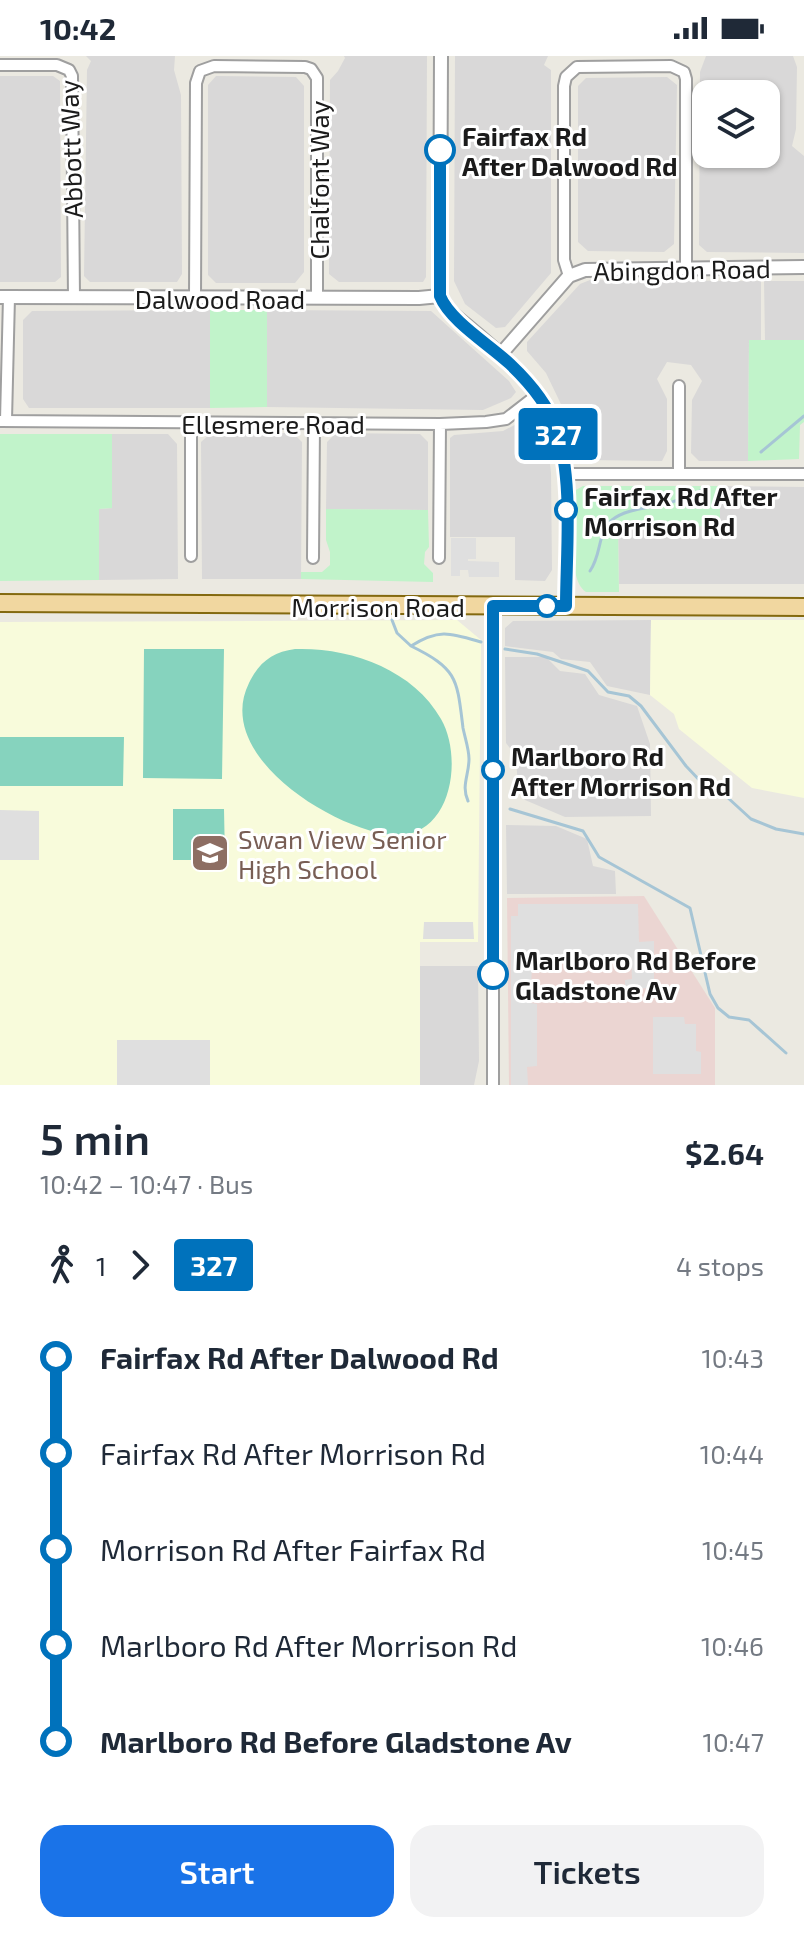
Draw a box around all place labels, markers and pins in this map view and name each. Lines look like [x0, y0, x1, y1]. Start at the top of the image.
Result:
place label: Fairfax Rd After Dalwood Rd [462, 120, 678, 181]
marker: Fairfax Rd After Dalwood Rd [425, 135, 455, 165]
place label: Fairfax Rd After Morrison Rd [584, 480, 778, 541]
marker: Fairfax Rd After Morrison Rd [555, 499, 577, 521]
unlabelled marker [536, 595, 558, 617]
place label: Marlboro Rd After Morrison Rd [511, 740, 731, 801]
marker: Marlboro Rd After Morrison Rd [482, 759, 504, 781]
place label: Swan View Senior High School [238, 823, 447, 884]
school or university icon: Swan View Senior High School [189, 832, 231, 874]
place label: Marlboro Rd Before Gladstone Av [515, 944, 756, 1005]
marker: Marlboro Rd Before Gladstone Av [478, 959, 508, 989]

